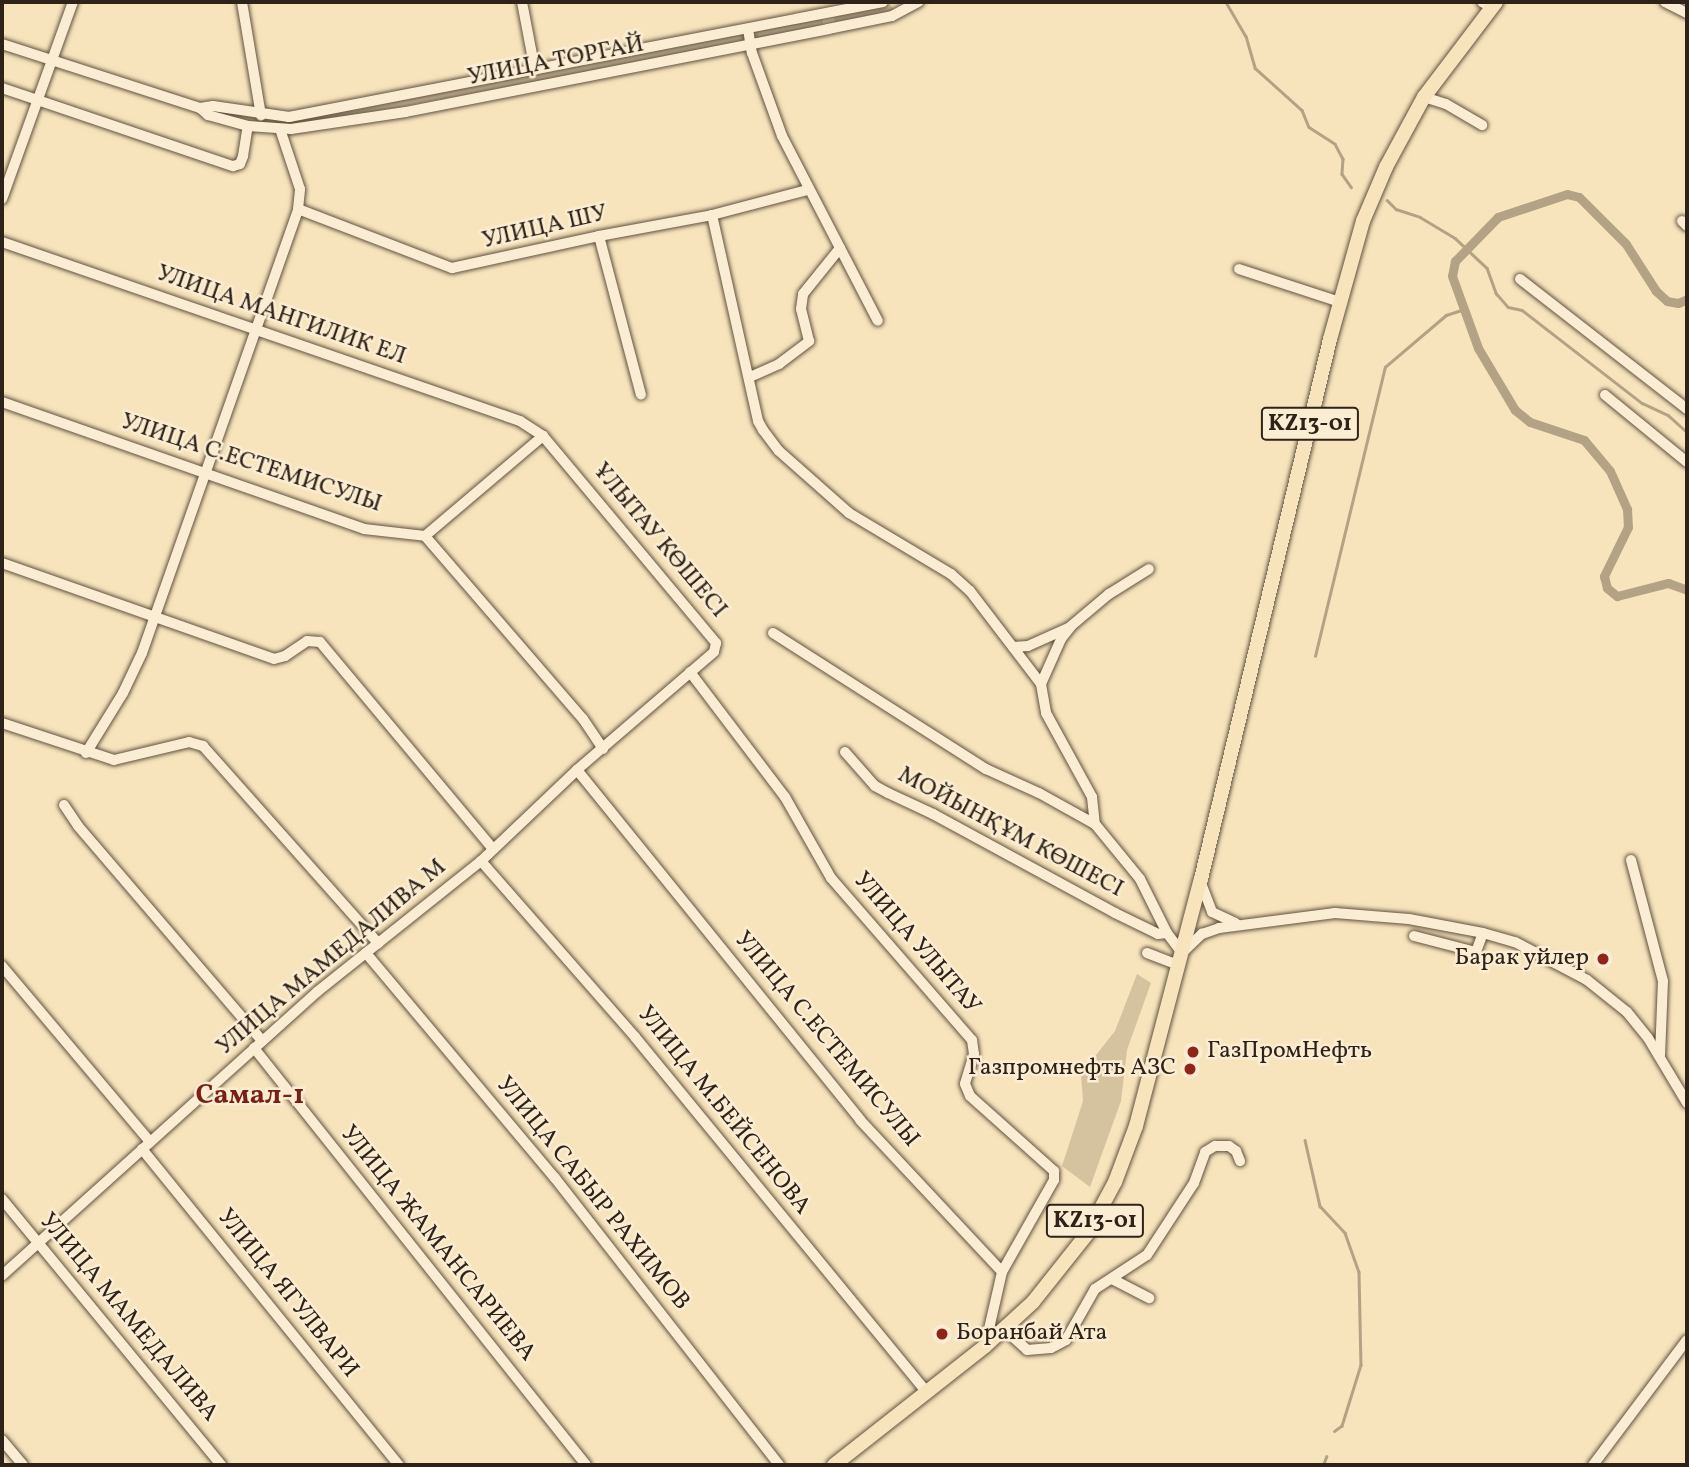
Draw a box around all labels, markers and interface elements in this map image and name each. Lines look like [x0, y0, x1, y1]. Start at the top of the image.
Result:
street label: УЛИЦА ТОРГАЙ [465, 31, 647, 93]
street label: УЛИЦА ШУ [480, 200, 610, 256]
street label: УЛИЦА МАНГИЛИК ЕЛ [152, 260, 410, 372]
road number: KZ13-01 [1259, 404, 1361, 444]
street label: УЛИЦА С.ЕСТЕМИСУЛЫ [117, 408, 385, 520]
street label: ҰЛЫТАУ КӨШЕСІ [585, 457, 733, 625]
street label: МОЙЫНҚҰМ КӨШЕСІ [892, 761, 1128, 905]
street label: УЛИЦА МАМЕДАЛИВА М [211, 854, 453, 1062]
street label: УЛИЦА УЛЫТАУ [846, 867, 986, 1021]
street label: УЛИЦА С.ЕСТЕМИСУЛЫ [727, 926, 925, 1154]
place label: Барак уйлер [1454, 945, 1589, 973]
marker: Барак уйлер [1595, 951, 1611, 967]
street label: УЛИЦА М.БЕЙСЕНОВА [630, 1001, 816, 1221]
place label: ГазПромНефть [1207, 1038, 1372, 1066]
marker: ГазПромНефть [1185, 1044, 1201, 1060]
place label: Газпромнефть АЗС [968, 1055, 1176, 1083]
marker: Газпромнефть АЗС [1182, 1061, 1198, 1077]
street label: УЛИЦА САБЫР РАХИМОВ [489, 1071, 695, 1317]
district label: Самал-1 [196, 1079, 304, 1113]
street label: УЛИЦА ЖАМАНСАРИЕВА [333, 1120, 541, 1368]
road number: KZ13-01 [1044, 1202, 1146, 1240]
street label: УЛИЦА ЯГУЛВАРИ [210, 1204, 364, 1384]
street label: УЛИЦА МАМЕДАЛИВА [32, 1208, 224, 1428]
place label: Боранбай Ата [956, 1320, 1107, 1348]
marker: Боранбай Ата [934, 1326, 950, 1342]

